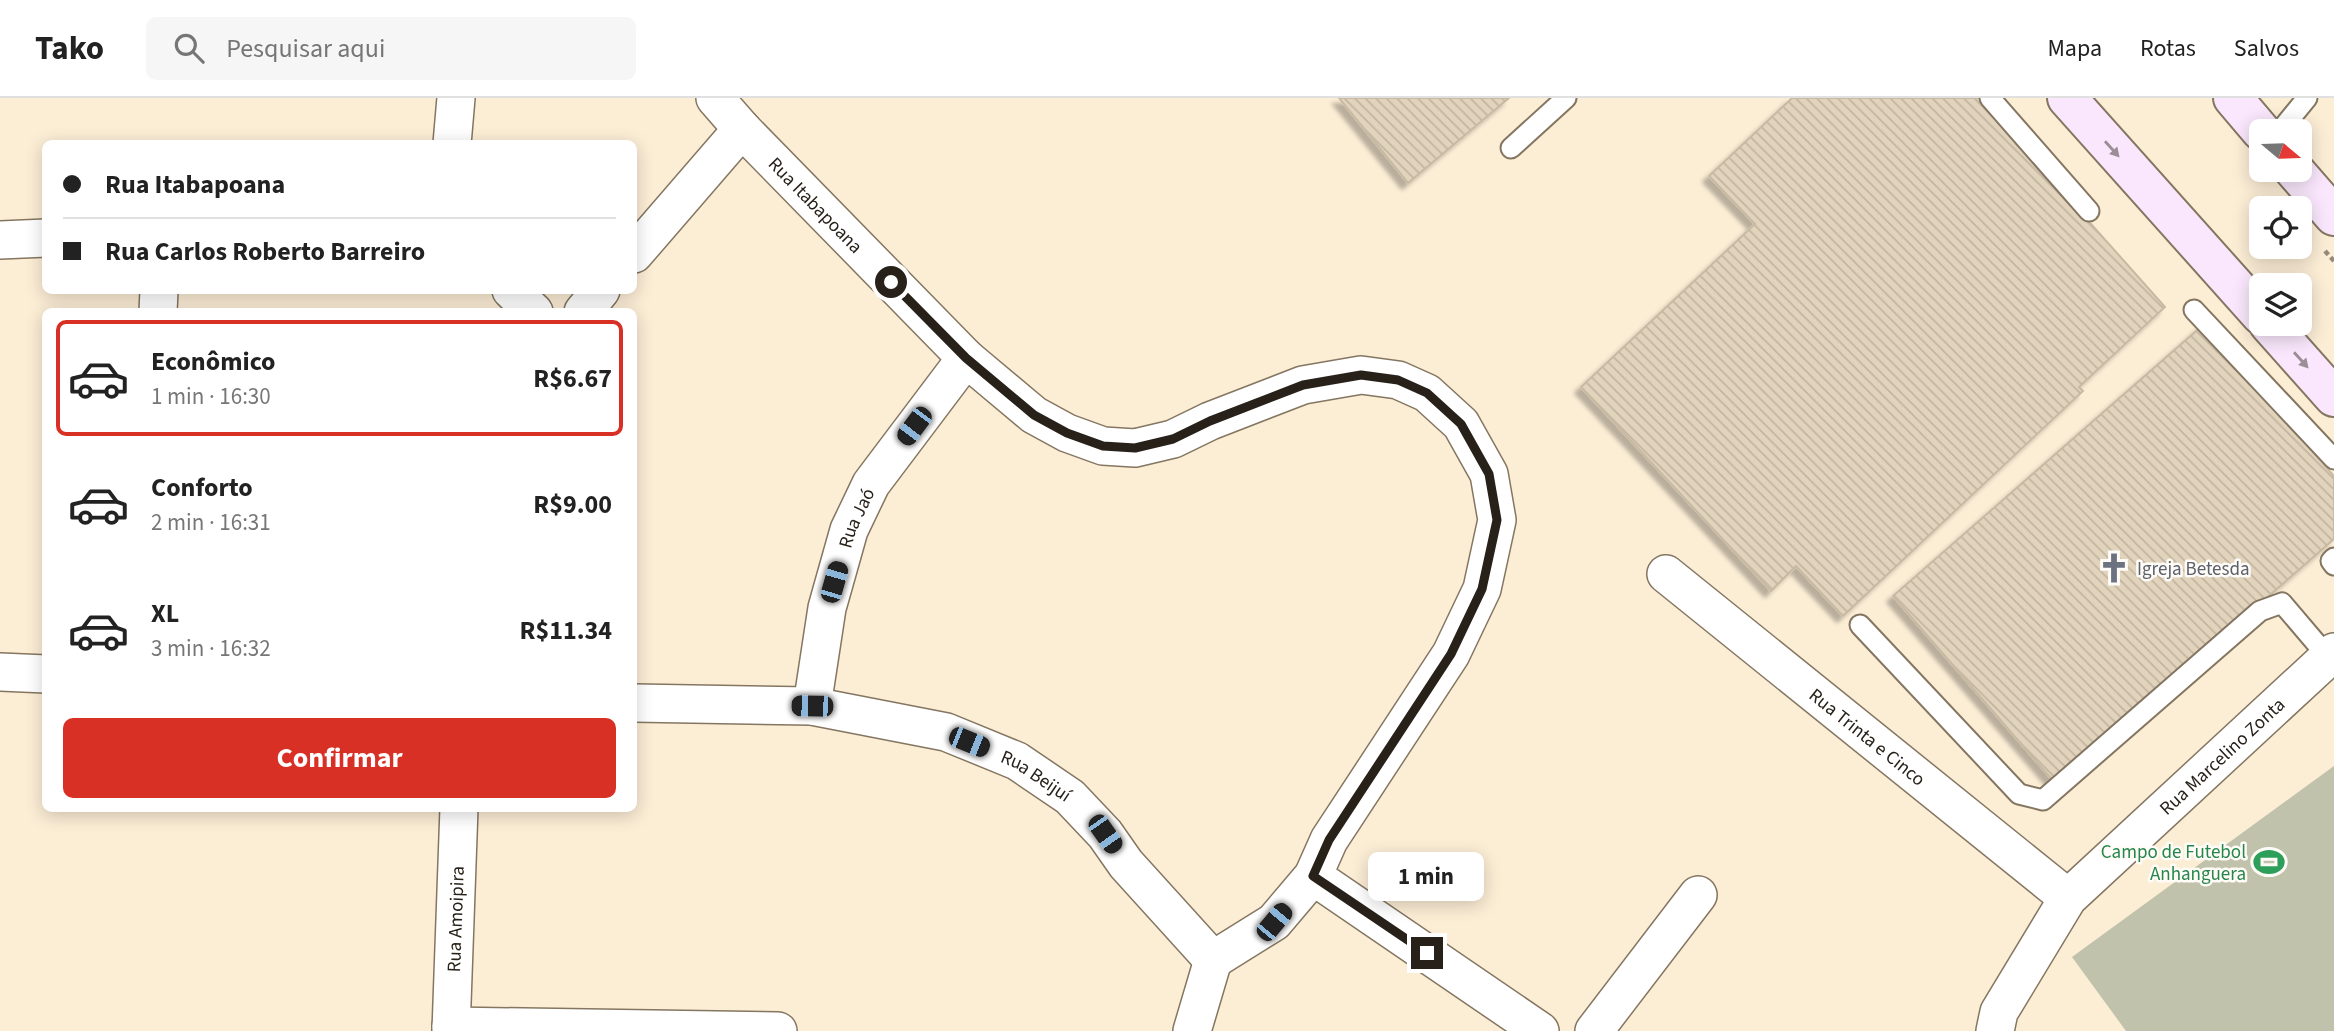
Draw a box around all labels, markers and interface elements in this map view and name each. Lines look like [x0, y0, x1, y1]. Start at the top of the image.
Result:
search box [146, 17, 636, 80]
text: Tako [35, 25, 104, 72]
icon: search [170, 29, 208, 67]
text: Pesquisar aqui [226, 30, 385, 67]
text: Mapa [2047, 31, 2102, 66]
text: Rotas [2140, 31, 2196, 66]
text: Salvos [2234, 31, 2299, 66]
north arrow [2249, 119, 2312, 182]
map controls [2249, 119, 2312, 336]
one-way arrow [2104, 140, 2120, 158]
street label: Rua Itabapoana [762, 152, 868, 260]
text: Rua Itabapoana [105, 166, 285, 203]
button: locate [2249, 196, 2312, 259]
text: Rua Carlos Roberto Barreiro [105, 233, 425, 270]
route start [875, 266, 907, 298]
button: layers [2249, 273, 2312, 336]
text: Econômico [151, 343, 276, 380]
icon: car [67, 347, 130, 410]
one-way arrow [2293, 351, 2309, 369]
text: R$6.67 [533, 360, 612, 397]
text: 1 min · 16:30 [151, 380, 271, 413]
car [893, 403, 936, 449]
text: Conforto [151, 469, 253, 506]
icon: car [67, 473, 130, 536]
street label: Rua Jaó [833, 484, 882, 551]
text: R$9.00 [533, 486, 612, 523]
text: 2 min · 16:31 [151, 506, 271, 539]
church icon: Igreja Betesda [2097, 551, 2131, 585]
place label: Igreja Betesda [2137, 556, 2250, 583]
car [819, 559, 850, 605]
text: XL [151, 595, 179, 632]
icon: car [67, 599, 130, 662]
text: R$11.34 [520, 612, 612, 649]
text: 3 min · 16:32 [151, 632, 271, 665]
street label: Rua Trinta e Cinco [1803, 682, 1931, 793]
street label: Rua Marcelino Zonta [2154, 692, 2291, 822]
car [791, 695, 834, 717]
button: Confirmar [63, 718, 616, 798]
car [946, 724, 993, 760]
street label: Rua Beijuí [997, 744, 1077, 810]
car [1085, 811, 1126, 857]
place label: Campo de Futebol Anhanguera [2101, 839, 2246, 888]
sports icon: Campo de Futebol Anhanguera [2252, 845, 2286, 879]
callout: 1 min [1369, 852, 1485, 900]
text: 1 min [1398, 860, 1454, 893]
street label: Rua Amoipira [441, 865, 472, 973]
car [1253, 899, 1296, 945]
route end [1411, 937, 1443, 969]

